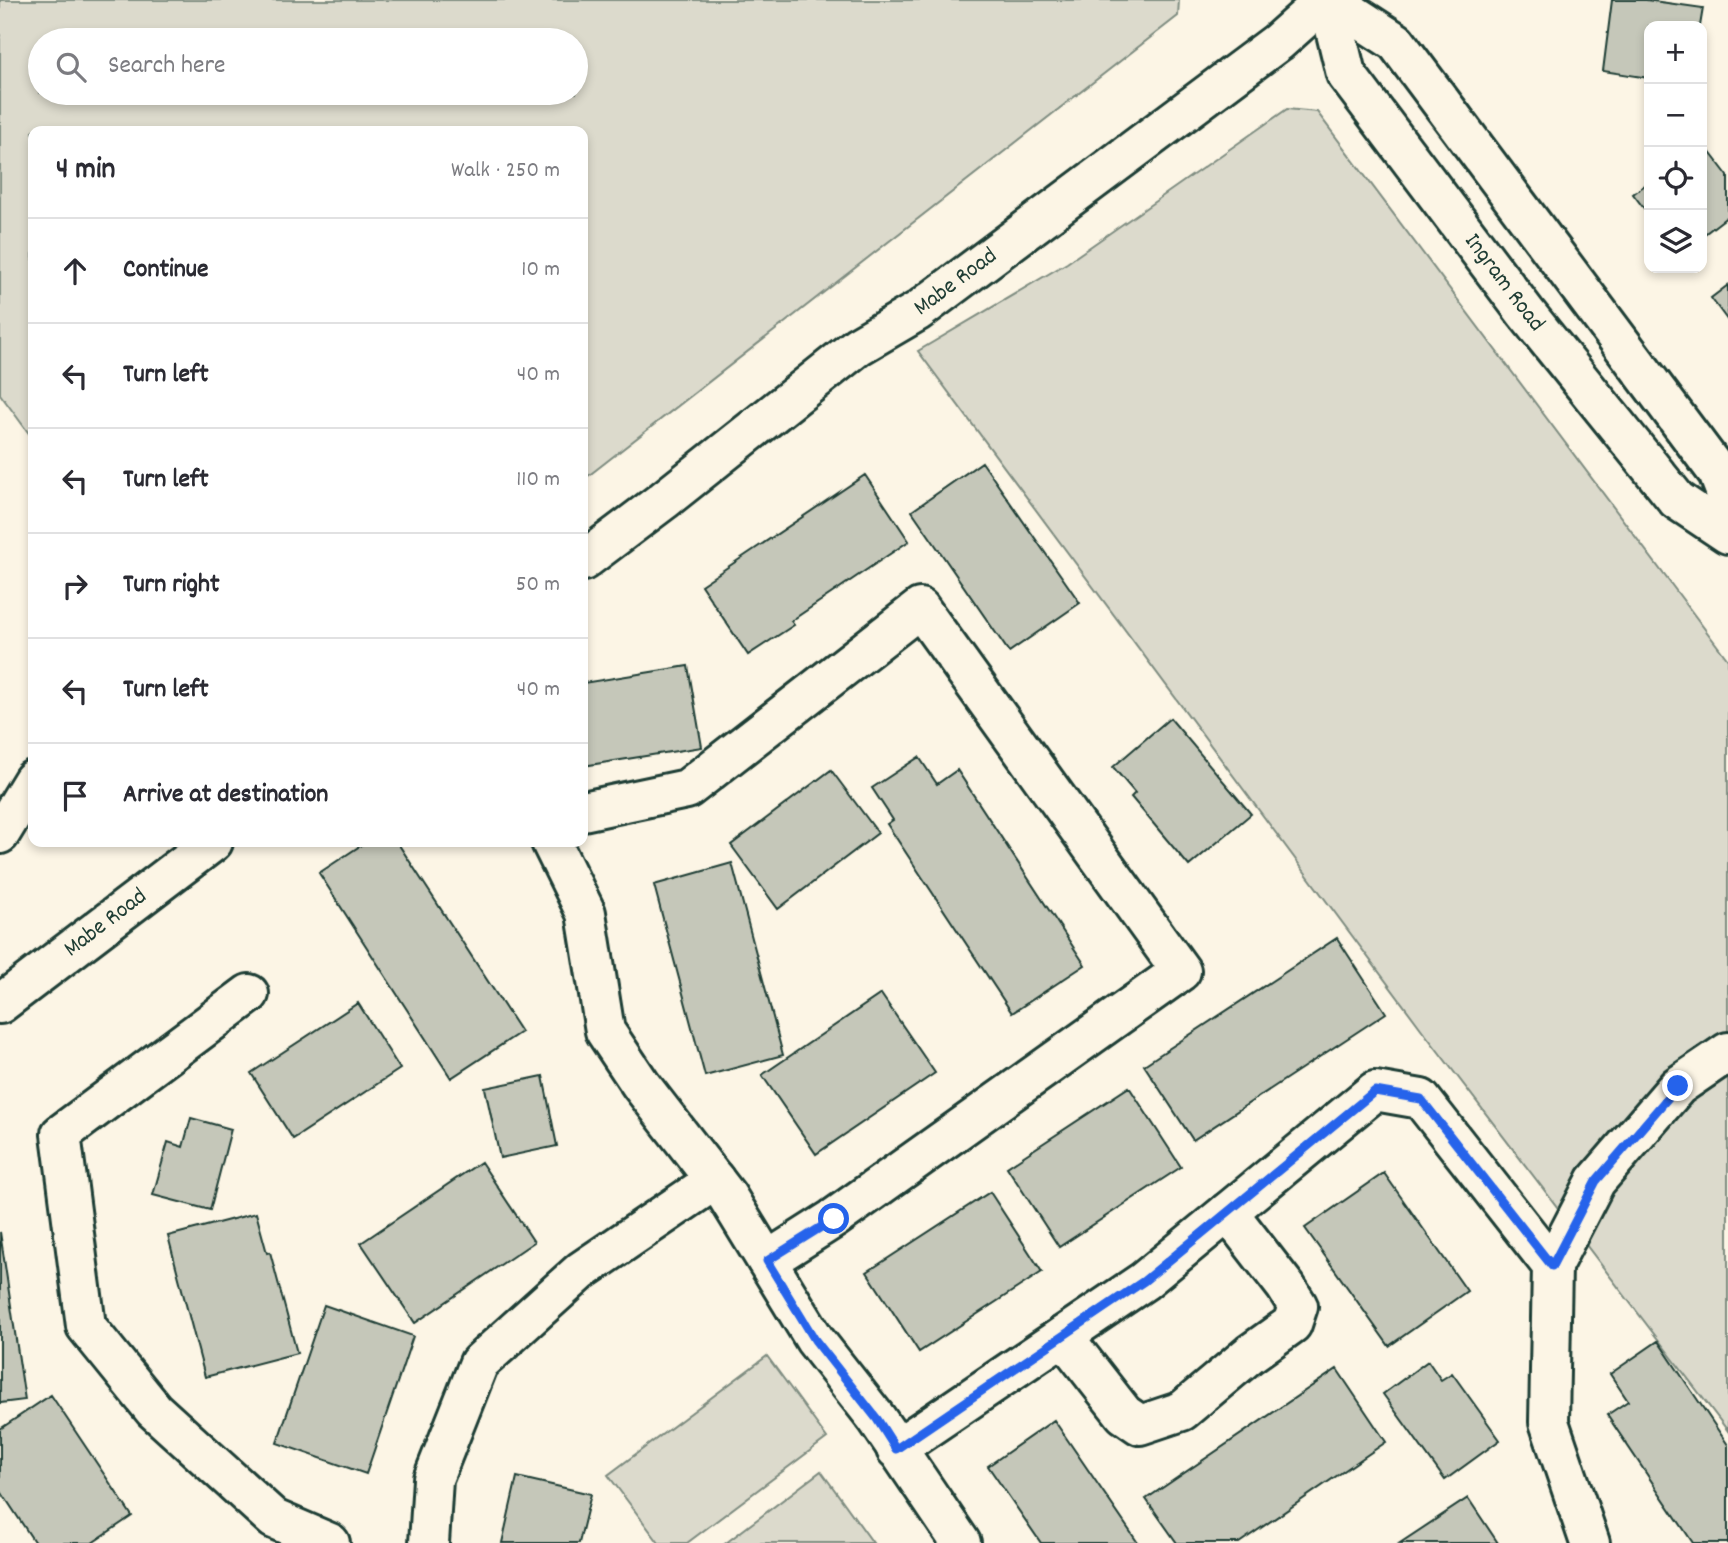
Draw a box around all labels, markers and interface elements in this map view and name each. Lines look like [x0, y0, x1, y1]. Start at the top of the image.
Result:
map controls [1644, 21, 1707, 273]
button: + [1644, 21, 1707, 84]
search box [28, 28, 588, 105]
icon: search [52, 48, 90, 86]
text: Search here [108, 48, 226, 85]
button: − [1644, 84, 1707, 147]
button: locate [1644, 147, 1707, 210]
text: 4 min [56, 150, 115, 193]
text: Walk · 250 m [451, 155, 560, 188]
button: layers [1644, 210, 1707, 273]
street label: Ingram Road [1455, 227, 1552, 340]
street label: Mabe Road [907, 240, 1005, 325]
icon: ahead [56, 252, 94, 290]
text: Continue [123, 252, 208, 289]
text: 10 m [521, 254, 560, 287]
icon: left [56, 357, 94, 395]
text: Turn left [123, 357, 209, 394]
text: 40 m [517, 359, 560, 392]
icon: left [56, 462, 94, 500]
text: Turn left [123, 462, 209, 499]
text: 110 m [516, 464, 560, 497]
icon: right [56, 567, 94, 605]
text: Turn right [123, 567, 220, 604]
text: 50 m [516, 569, 560, 602]
icon: left [56, 672, 94, 710]
text: Turn left [123, 672, 209, 709]
text: 40 m [517, 674, 560, 707]
icon: arrive [56, 777, 94, 815]
text: Arrive at destination [123, 777, 328, 814]
street label: Mabe Road [57, 881, 155, 966]
route end [1662, 1070, 1693, 1101]
route start [818, 1203, 849, 1234]

